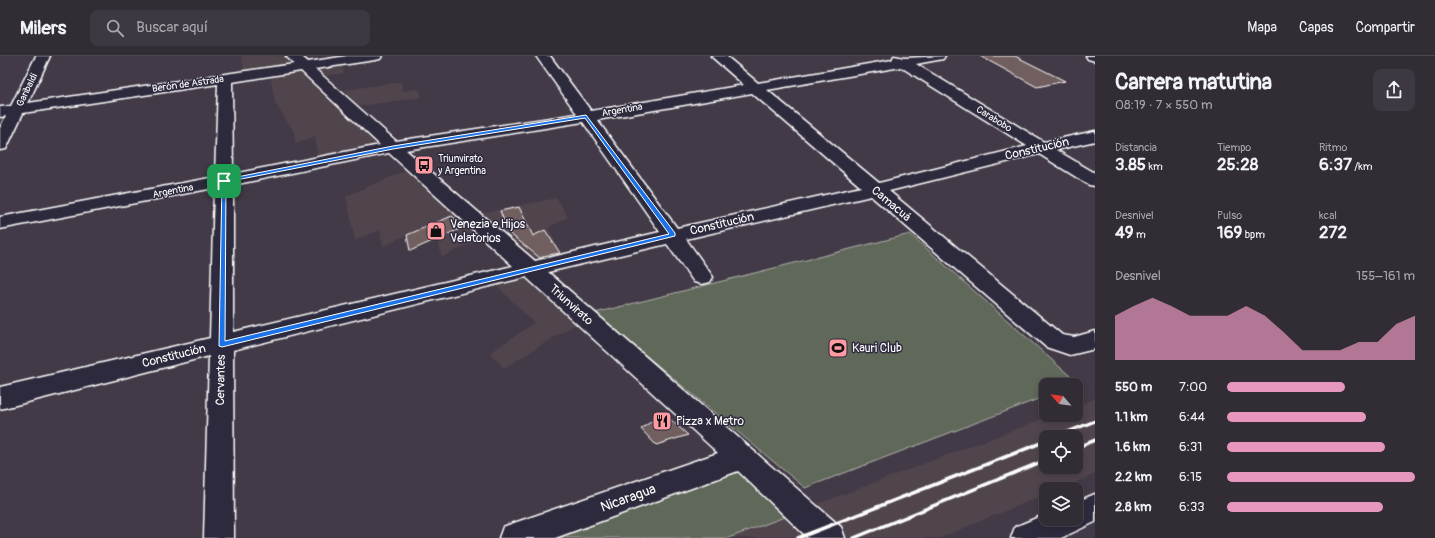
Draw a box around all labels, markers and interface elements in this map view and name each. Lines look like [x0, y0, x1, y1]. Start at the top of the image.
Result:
search box [90, 10, 370, 46]
text: Milers [20, 16, 66, 40]
icon: search [104, 17, 126, 39]
text: Buscar aquí [136, 18, 208, 37]
text: Mapa [1247, 19, 1277, 36]
text: Capas [1299, 19, 1334, 36]
text: Compartir [1356, 19, 1415, 36]
text: Carrera matutina [1115, 68, 1272, 96]
button: share [1373, 69, 1415, 111]
street label: Garibaldi [14, 71, 40, 108]
street label: Berón de Astrada [151, 73, 225, 95]
text: 08:19 · 7 × 550 m [1115, 97, 1213, 113]
street label: Argentina [601, 100, 644, 120]
street label: Carabobo [974, 103, 1015, 135]
street label: Constitución [1004, 134, 1071, 164]
text: Distancia [1115, 141, 1157, 154]
text: Tiempo [1217, 141, 1251, 154]
text: Ritmo [1319, 141, 1347, 154]
place label: Triunvirato y Argentina [437, 153, 486, 177]
bus stop icon: Triunvirato y Argentina [413, 154, 435, 176]
text: 3.85 [1115, 154, 1146, 175]
text: 25:28 [1217, 154, 1258, 175]
text: 6:37 [1319, 154, 1352, 175]
text: km [1146, 160, 1163, 173]
text: /km [1352, 160, 1373, 173]
pin [207, 164, 241, 198]
icon: arrive [213, 170, 235, 192]
street label: Argentina [152, 181, 195, 201]
street label: Camacuá [868, 183, 914, 225]
street label: Constitución [689, 209, 756, 239]
text: Desnivel [1115, 209, 1154, 222]
text: Pulso [1217, 209, 1242, 222]
text: kcal [1319, 209, 1337, 222]
place label: Venezia e Hijos Velatorios [450, 217, 526, 246]
shop icon: Venezia e Hijos Velatorios [425, 220, 447, 242]
text: 49 [1115, 222, 1134, 243]
text: 169 [1217, 222, 1242, 243]
text: 272 [1319, 222, 1347, 243]
text: m [1134, 228, 1146, 241]
text: bpm [1242, 228, 1265, 241]
text: Desnivel [1115, 268, 1161, 284]
text: 155–161 m [1356, 268, 1415, 284]
street label: Triunvirato [546, 281, 596, 329]
sports icon: Kauri Club [827, 337, 849, 359]
street label: Constitución [141, 341, 208, 371]
place label: Kauri Club [852, 341, 902, 356]
street label: Cervantes [213, 354, 229, 406]
north arrow [1039, 378, 1083, 422]
map controls [1039, 378, 1083, 526]
text: 550 m [1115, 379, 1152, 395]
text: 7:00 [1179, 379, 1207, 395]
text: 1.1 km [1115, 409, 1148, 425]
text: 6:44 [1179, 409, 1205, 425]
restaurant icon: Pizza x Metro [651, 410, 673, 432]
place label: Pizza x Metro [676, 414, 744, 429]
button: locate [1039, 430, 1083, 474]
text: 1.6 km [1115, 439, 1150, 455]
text: 6:31 [1179, 439, 1202, 455]
text: 2.2 km [1115, 469, 1152, 485]
text: 6:15 [1179, 469, 1202, 485]
street label: Nicaragua [598, 480, 658, 516]
button: layers [1039, 482, 1083, 526]
text: 2.8 km [1115, 499, 1151, 515]
text: 6:33 [1179, 499, 1205, 515]

